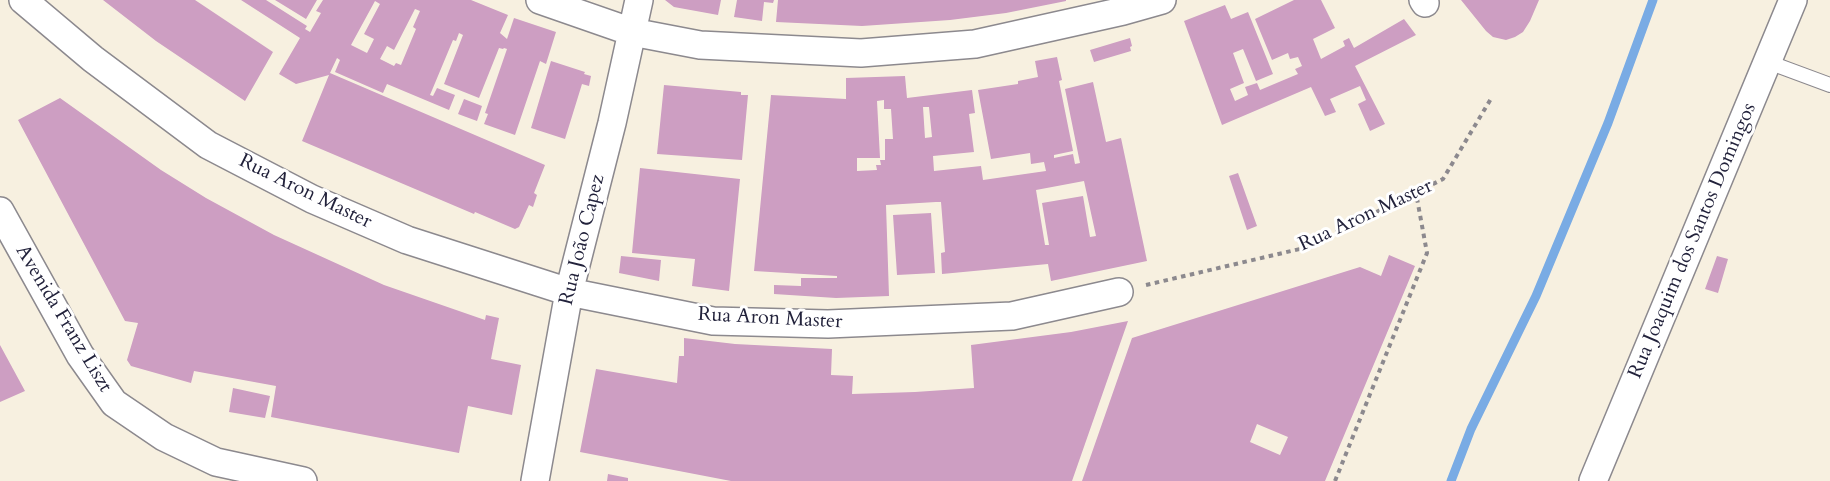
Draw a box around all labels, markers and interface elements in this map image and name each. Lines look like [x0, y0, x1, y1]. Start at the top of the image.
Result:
street label: Rua Joaquim dos Santos Domingos [1624, 100, 1762, 382]
street label: Rua Aron Master [235, 149, 375, 235]
street label: Rua João Capez [555, 172, 611, 308]
street label: Rua Aron Master [1295, 175, 1437, 257]
street label: Avenida Franz Liszt [10, 241, 116, 397]
street label: Rua Aron Master [697, 303, 843, 335]

